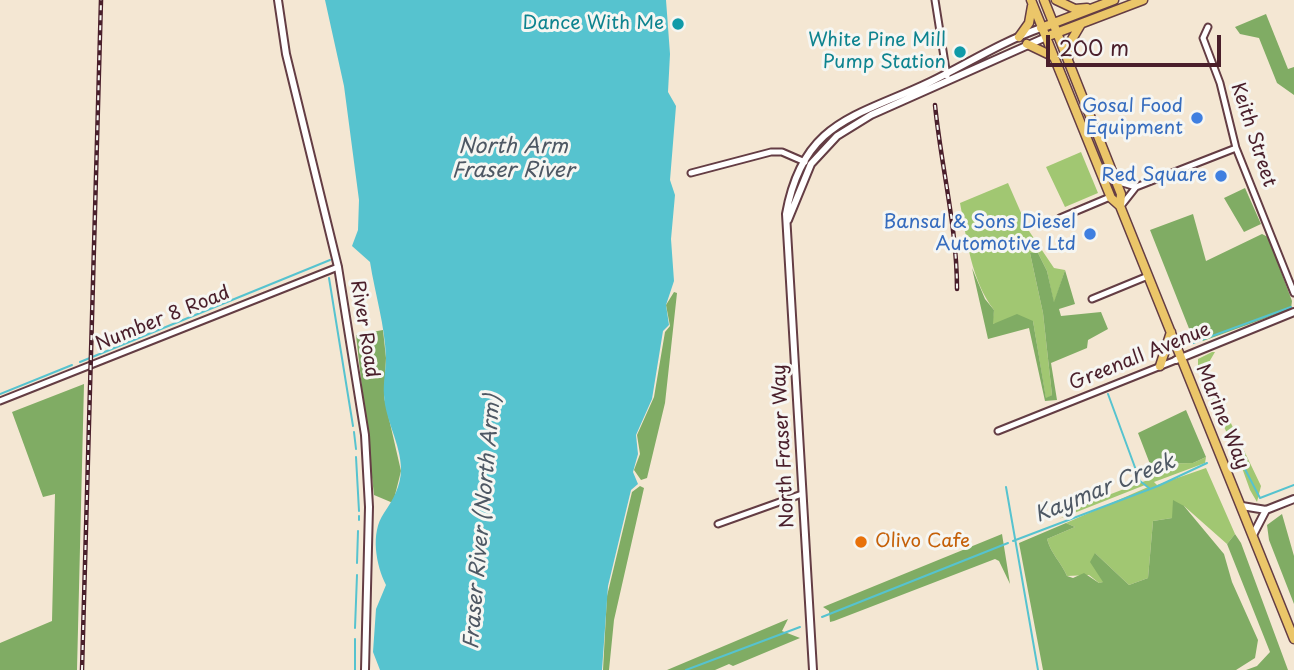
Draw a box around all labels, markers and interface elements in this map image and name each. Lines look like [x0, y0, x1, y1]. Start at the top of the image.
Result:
place label: Dance With Me [523, 13, 664, 35]
marker: Dance With Me [670, 16, 686, 32]
scale bar [1049, 21, 1224, 65]
place label: White Pine Mill Pump Station [808, 30, 946, 74]
text: 200 m [1059, 31, 1129, 63]
marker: White Pine Mill Pump Station [952, 44, 968, 60]
street label: Keith Street [1225, 80, 1281, 190]
place label: Gosal Food Equipment [1082, 96, 1183, 140]
marker: Gosal Food Equipment [1189, 110, 1205, 126]
water label: North Arm Fraser River [452, 134, 574, 184]
place label: Red Square [1101, 165, 1207, 187]
marker: Red Square [1213, 168, 1229, 184]
place label: Bansal & Sons Diesel Automotive Ltd [883, 212, 1076, 256]
marker: Bansal & Sons Diesel Automotive Ltd [1082, 226, 1098, 242]
street label: River Road [345, 278, 383, 380]
street label: Number 8 Road [93, 282, 233, 356]
street label: Greenall Avenue [1066, 318, 1214, 396]
street label: Marine Way [1191, 361, 1253, 473]
street label: North Fraser Way [768, 363, 800, 529]
water label: Fraser River (North Arm) [459, 394, 507, 650]
water label: Kaymar Creek [1031, 449, 1179, 529]
place label: Olivo Cafe [875, 531, 970, 553]
marker: Olivo Cafe [853, 534, 869, 550]

